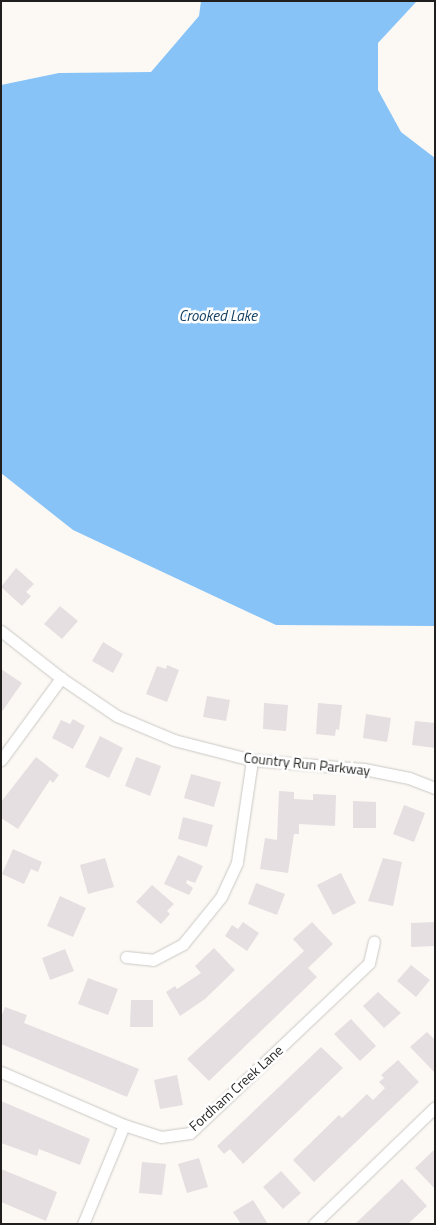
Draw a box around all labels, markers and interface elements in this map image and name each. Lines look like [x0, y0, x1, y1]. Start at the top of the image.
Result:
water label: Crooked Lake [179, 307, 257, 325]
street label: Country Run Parkway [243, 749, 371, 779]
street label: Fordham Creek Lane [186, 1041, 286, 1135]

